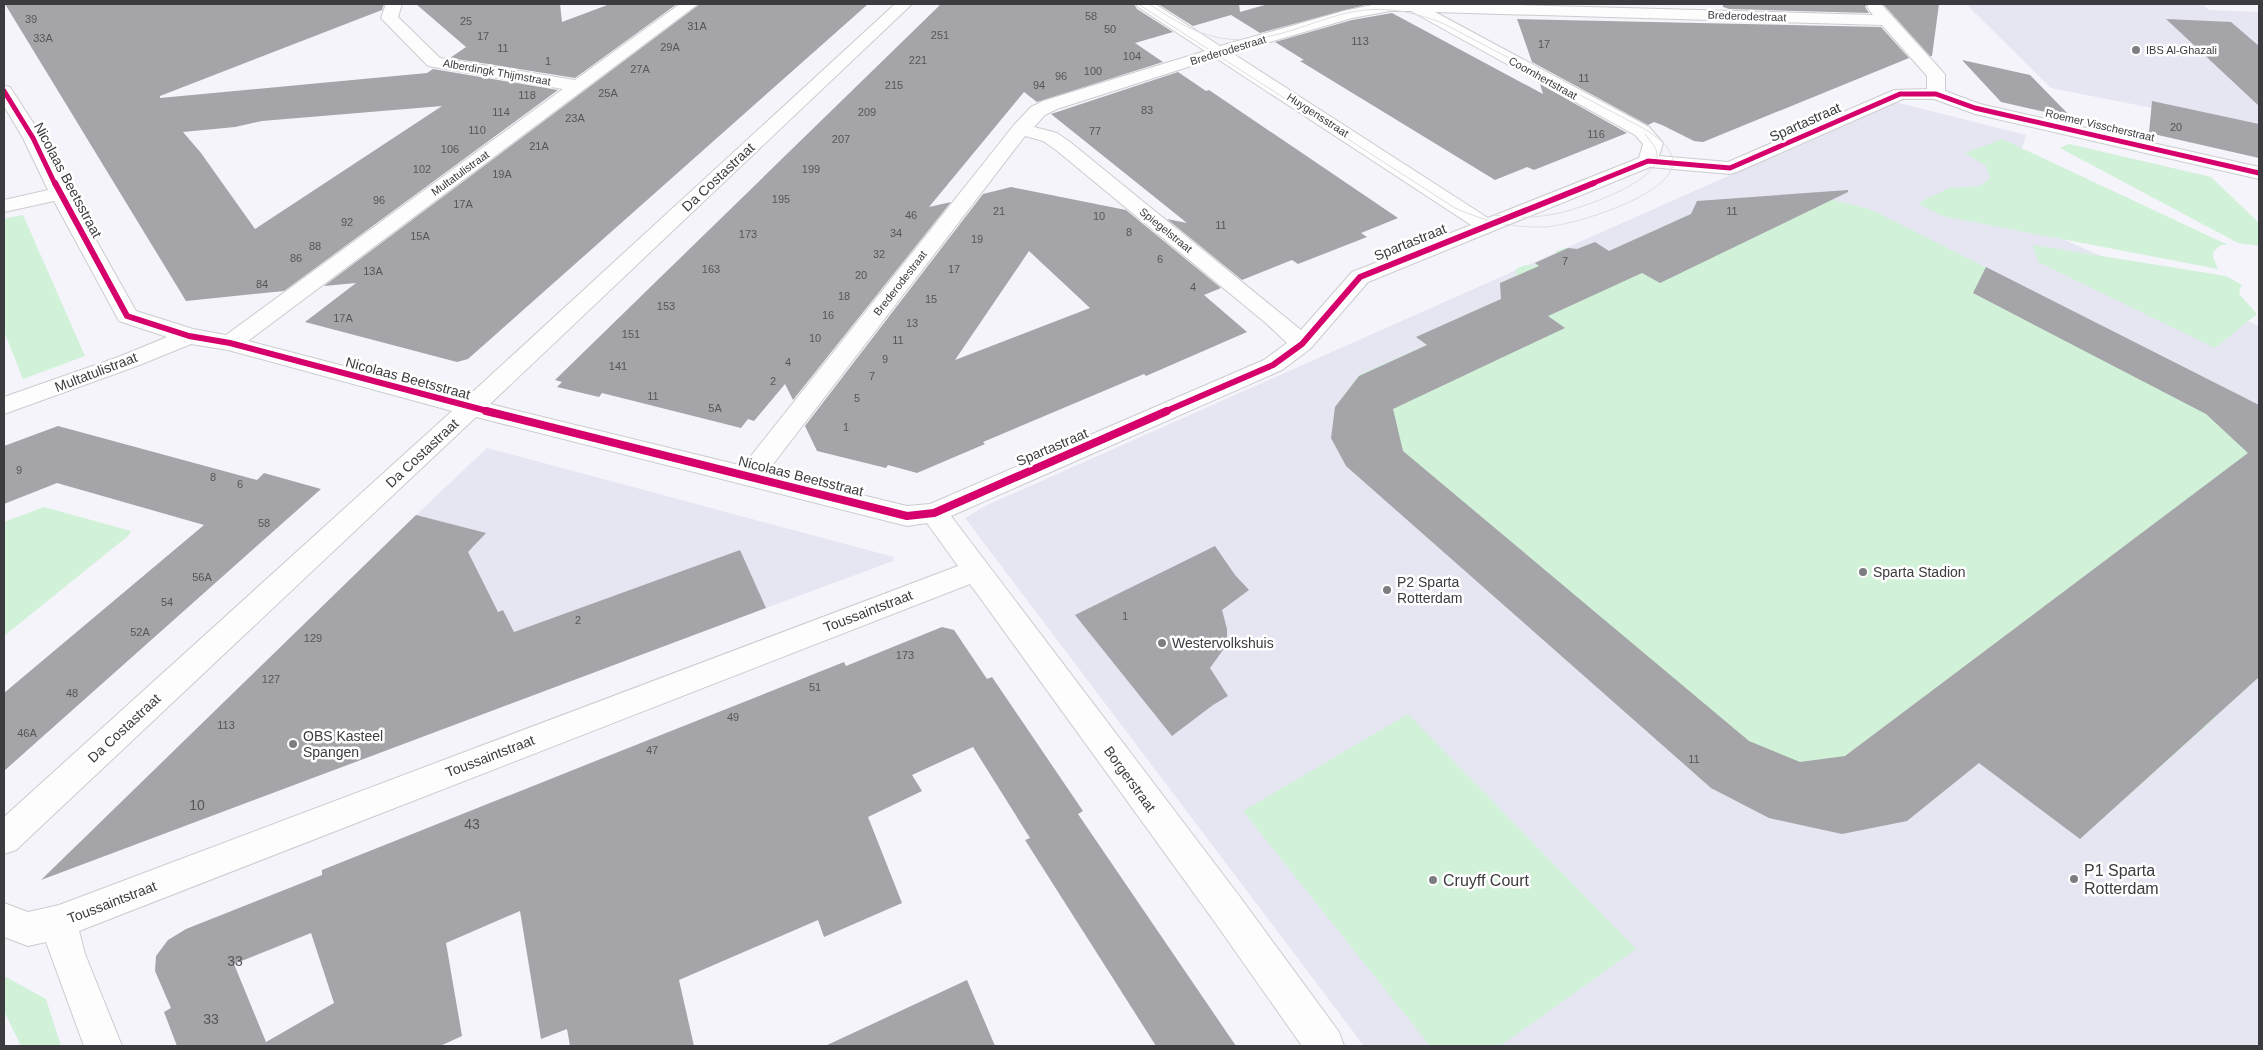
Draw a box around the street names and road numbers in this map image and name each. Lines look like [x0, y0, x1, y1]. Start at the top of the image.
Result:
street label: Brederodestraat [1707, 9, 1787, 23]
street label: Brederodestraat [1189, 33, 1267, 67]
street label: Coornhertstraat [1507, 54, 1579, 102]
street label: Alberdingk Thijmstraat [442, 57, 552, 87]
street label: Huygensstraat [1285, 91, 1351, 139]
street label: Spartastraat [1767, 99, 1843, 145]
street label: Roemer Visscherstraat [2044, 107, 2156, 143]
street label: Nicolaas Beetsstraat [31, 120, 105, 241]
street label: Da Costastraat [678, 139, 758, 215]
street label: Multatulistraat [429, 148, 491, 198]
street label: Spiegelstraat [1137, 205, 1195, 255]
street label: Spartastraat [1372, 220, 1448, 264]
street label: Brederodestraat [871, 248, 929, 318]
street label: Multatulistraat [52, 349, 140, 395]
street label: Nicolaas Beetsstraat [344, 354, 472, 402]
street label: Da Costastraat [382, 415, 462, 491]
street label: Spartastraat [1014, 425, 1090, 469]
street label: Nicolaas Beetsstraat [737, 453, 865, 499]
street label: Toussaintstraat [821, 587, 915, 635]
street label: Da Costastraat [84, 690, 164, 766]
street label: Toussaintstraat [443, 732, 537, 780]
street label: Borgerstraat [1101, 743, 1159, 815]
street label: Toussaintstraat [65, 878, 159, 926]

